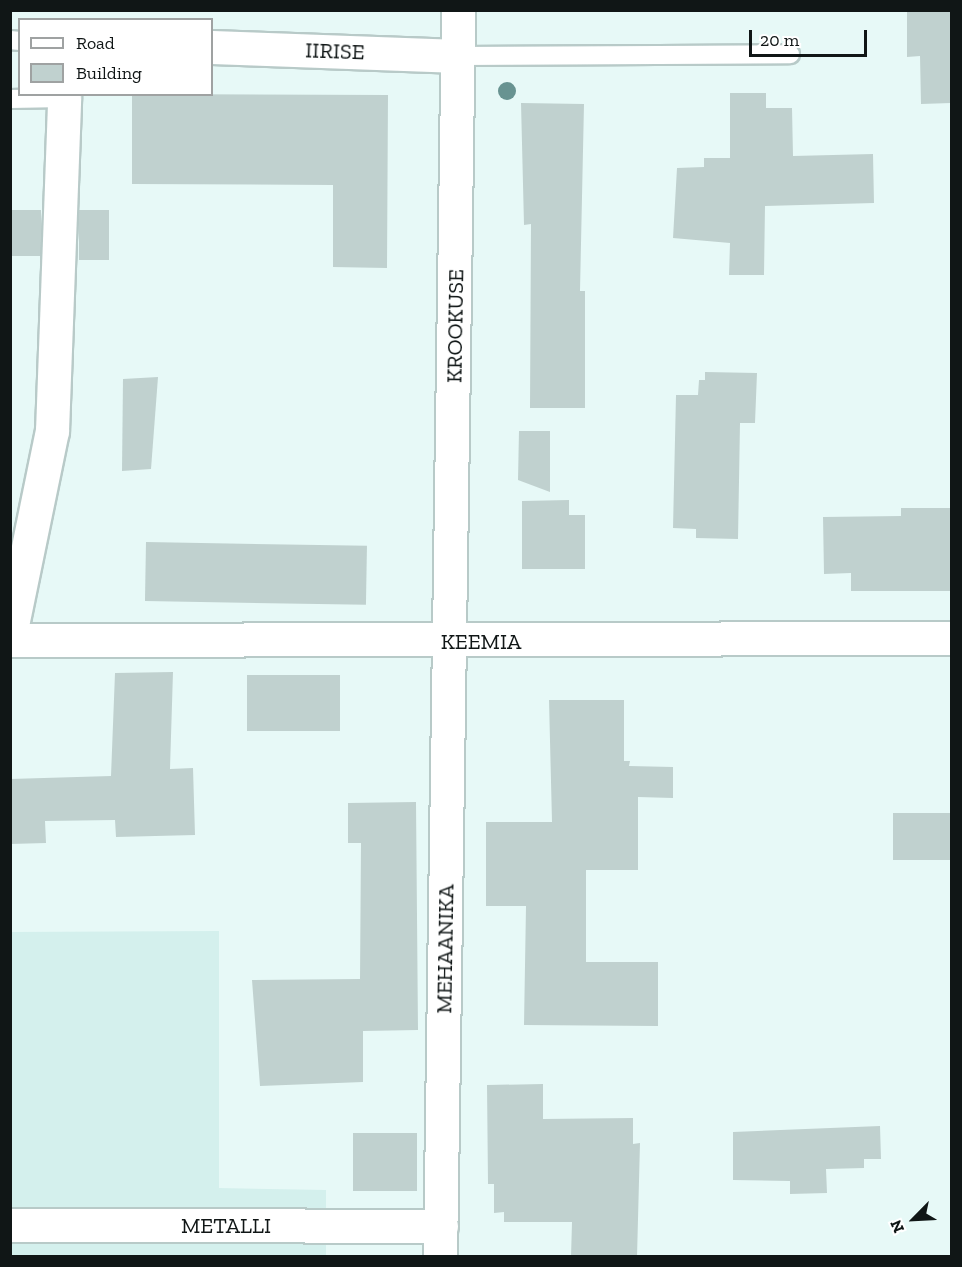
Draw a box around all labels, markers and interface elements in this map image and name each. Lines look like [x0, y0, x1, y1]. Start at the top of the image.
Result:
legend [18, 18, 213, 96]
scale bar [752, 18, 870, 56]
text: 20 m [760, 29, 799, 51]
text: Road [76, 32, 115, 54]
street label: IIRISE [305, 37, 365, 65]
text: Building [76, 62, 142, 84]
street label: KROOKUSE [441, 269, 469, 383]
street label: KEEMIA [441, 629, 521, 655]
street label: MEHAANIKA [431, 884, 459, 1014]
north arrow [884, 1189, 944, 1249]
street label: METALLI [181, 1213, 271, 1239]
text: N [886, 1217, 908, 1236]

